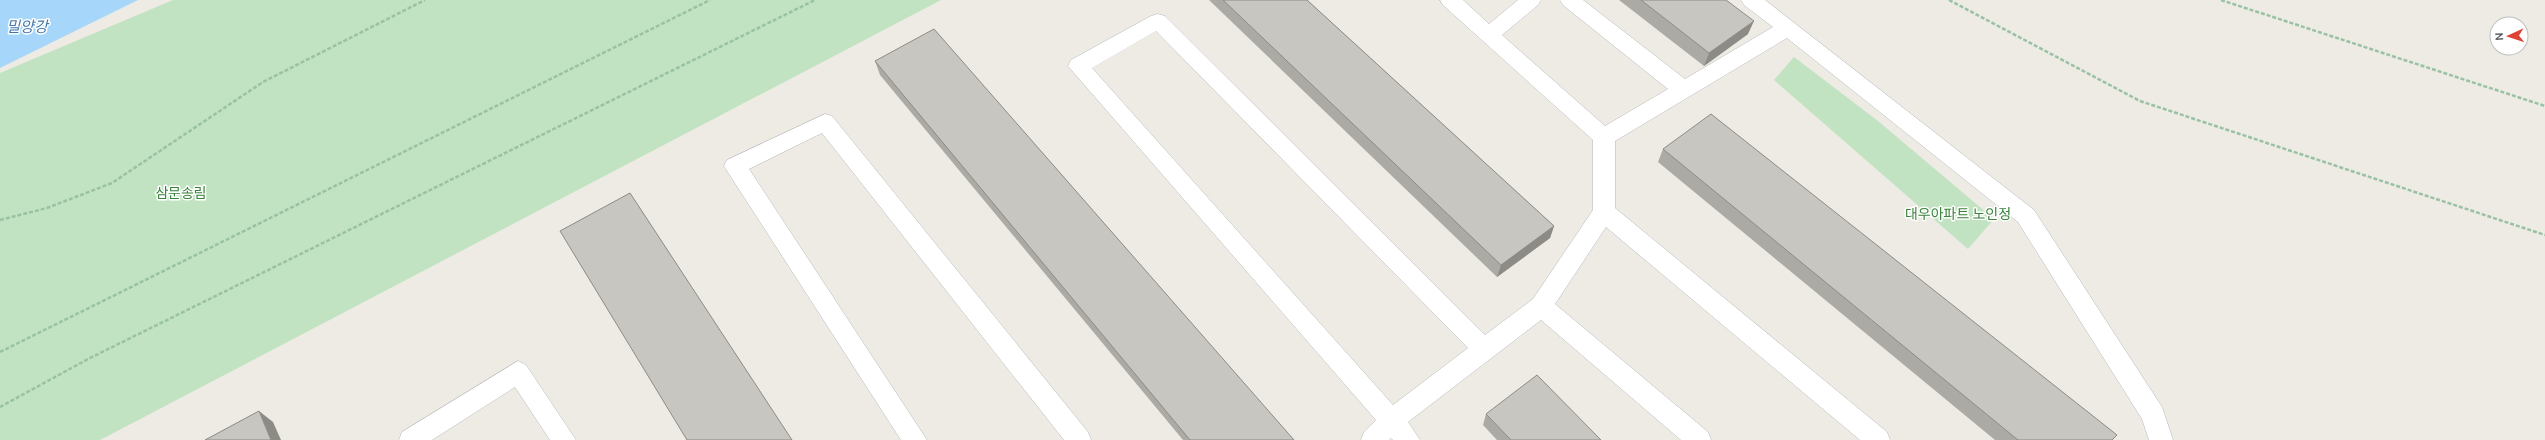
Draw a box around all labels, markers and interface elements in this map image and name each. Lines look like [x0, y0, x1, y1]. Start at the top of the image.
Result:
north arrow [2489, 16, 2529, 56]
water label: 밀양강 [6, 18, 50, 35]
text: N [2493, 32, 2505, 41]
park label: 삼문송림 [155, 185, 207, 201]
park label: 대우아파트 노인정 [1905, 206, 2011, 222]

